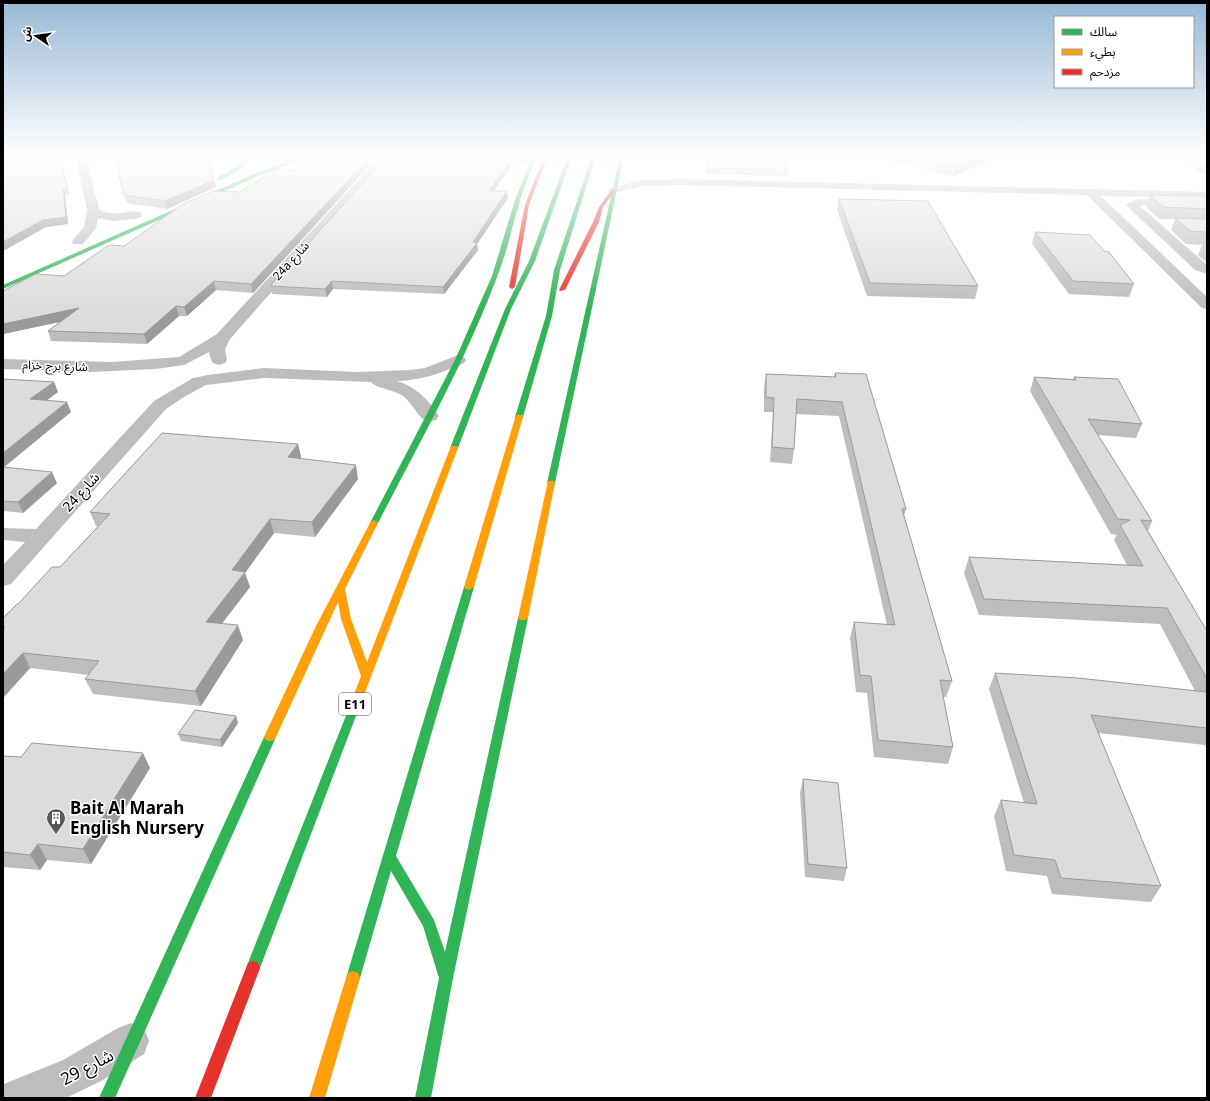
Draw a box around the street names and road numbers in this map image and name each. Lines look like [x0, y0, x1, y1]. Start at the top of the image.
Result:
street label: 24a شارع [269, 238, 313, 284]
street label: شارع برج خزام [22, 356, 88, 376]
street label: شارع 24 [58, 468, 105, 517]
road number: E11 [339, 693, 371, 715]
street label: شارع 29 [56, 1043, 118, 1092]

